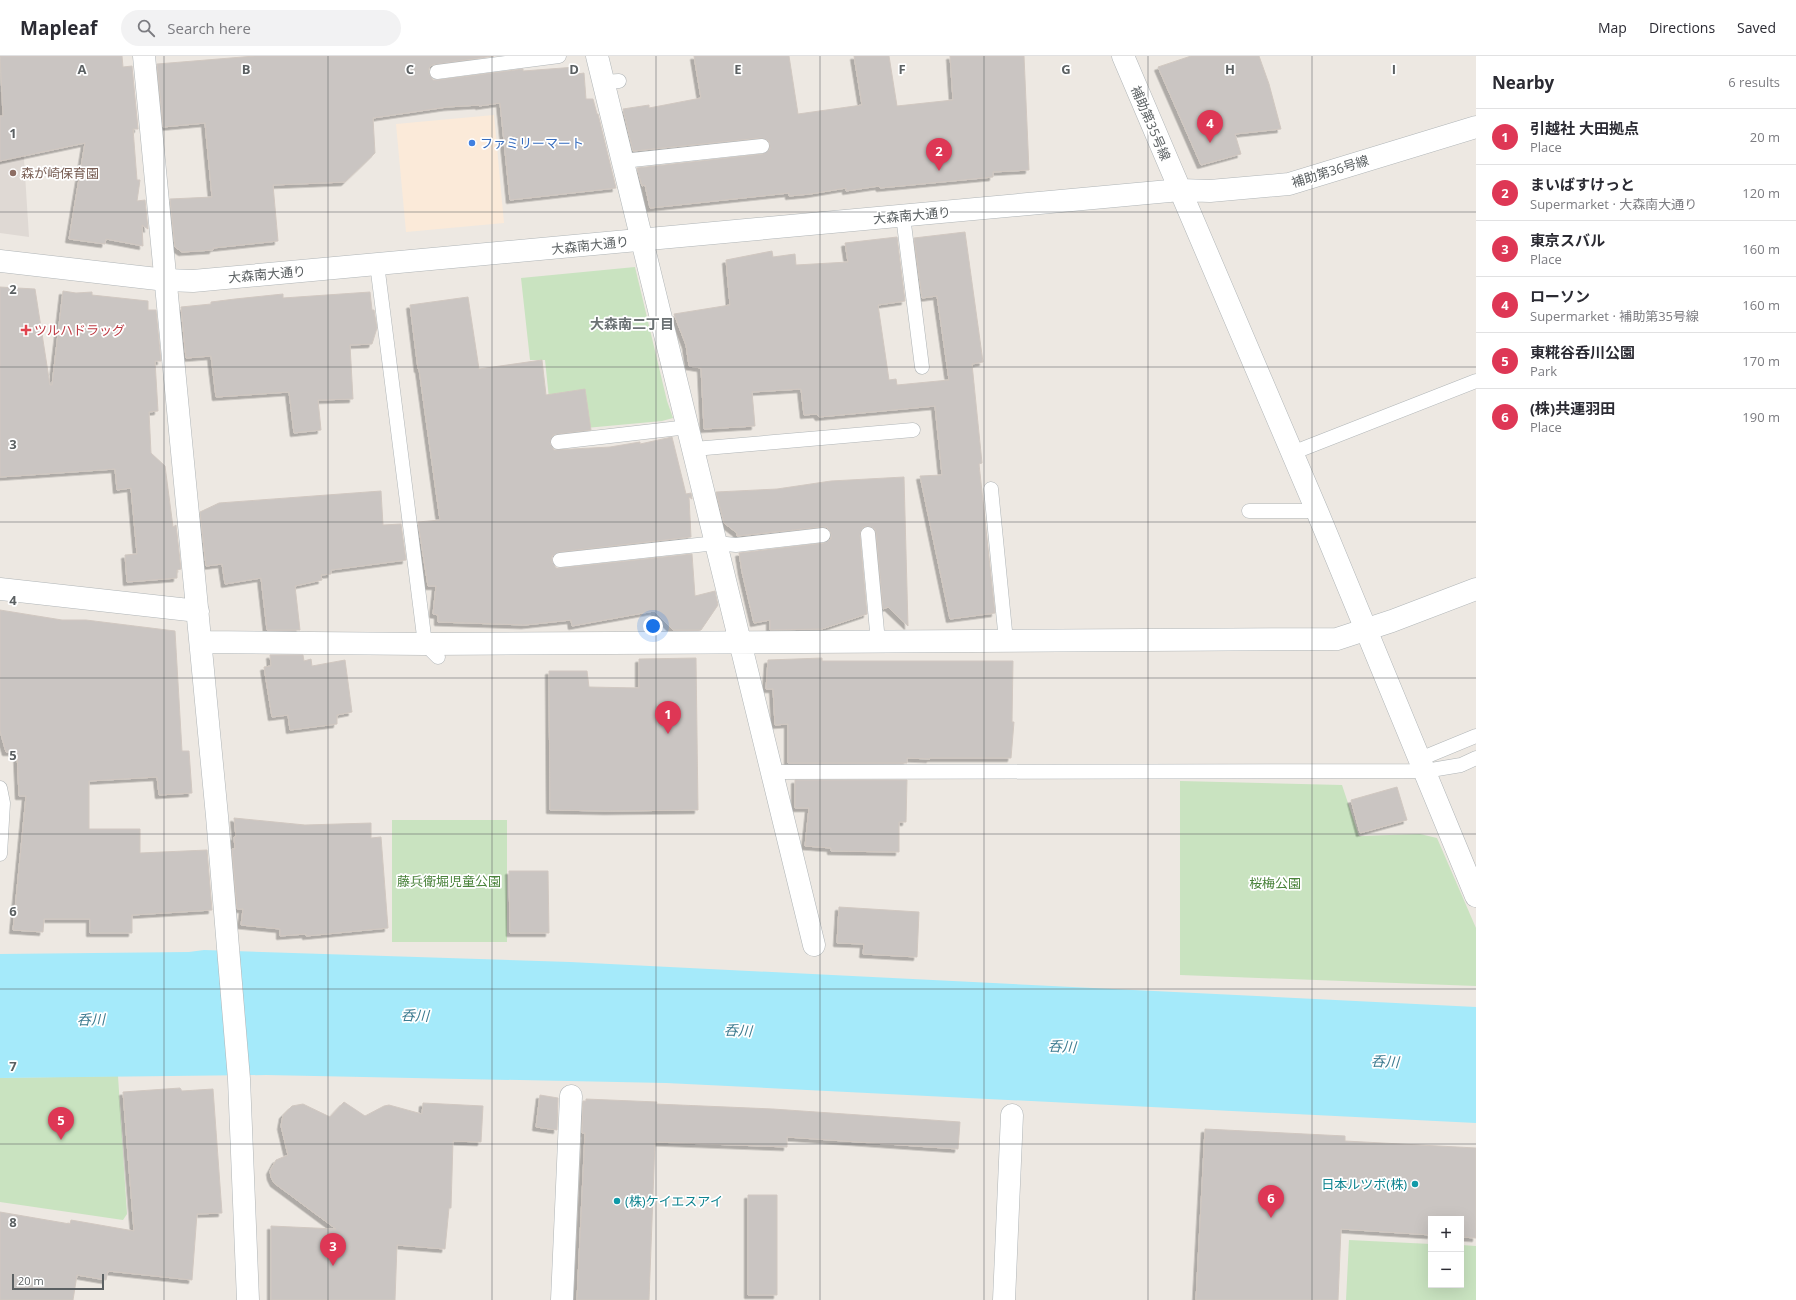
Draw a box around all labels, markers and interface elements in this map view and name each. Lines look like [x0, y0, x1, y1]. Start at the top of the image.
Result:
search box [121, 10, 401, 46]
text: Mapleaf [20, 15, 97, 41]
icon: search [135, 17, 157, 39]
text: Search here [167, 18, 251, 38]
text: Map [1598, 18, 1627, 37]
text: Directions [1649, 18, 1715, 37]
text: Saved [1737, 18, 1776, 37]
text: A [78, 60, 87, 78]
text: B [242, 60, 251, 78]
text: C [406, 60, 414, 78]
text: D [569, 60, 579, 78]
text: E [734, 60, 742, 78]
text: F [898, 60, 906, 78]
text: G [1061, 60, 1071, 78]
text: H [1225, 60, 1235, 78]
text: I [1392, 60, 1396, 78]
text: Nearby [1492, 71, 1554, 94]
text: 6 results [1728, 73, 1780, 91]
street label: 補助第35号線 [1127, 83, 1175, 163]
pin: 4 [1197, 110, 1223, 143]
text: 引越社 大田拠点 [1530, 118, 1639, 138]
text: 1 [9, 124, 17, 142]
text: 1 [1501, 128, 1509, 146]
text: 20 m [1750, 128, 1780, 146]
place label: ファミリーマート [480, 134, 584, 152]
marker: ファミリーマート [467, 138, 477, 148]
pin: 2 [926, 138, 952, 171]
text: Place [1530, 138, 1562, 156]
street label: 補助第36号線 [1289, 151, 1371, 191]
place label: 森が崎保育園 [21, 164, 99, 182]
marker: 森が崎保育園 [8, 168, 18, 178]
text: まいばすけっと [1530, 174, 1635, 194]
text: 2 [1501, 184, 1509, 202]
text: 120 m [1742, 184, 1780, 202]
text: Supermarket · 大森南大通り [1530, 195, 1697, 213]
street label: 大森南大通り [872, 203, 952, 227]
text: 東京スバル [1530, 230, 1605, 250]
street label: 大森南大通り [550, 232, 630, 258]
text: 3 [1501, 240, 1509, 258]
text: 160 m [1742, 240, 1780, 258]
text: Place [1530, 250, 1562, 268]
street label: 大森南大通り [227, 262, 307, 286]
text: 2 [9, 280, 17, 298]
text: ローソン [1530, 286, 1590, 306]
text: 4 [1501, 296, 1509, 314]
text: 160 m [1742, 296, 1780, 314]
text: Supermarket · 補助第35号線 [1530, 307, 1699, 325]
district label: 大森南二丁目 [590, 314, 674, 333]
place label: ツルハドラッグ [34, 321, 125, 339]
marker: ツルハドラッグ [21, 325, 31, 335]
text: 東糀谷呑川公園 [1530, 342, 1635, 362]
text: 5 [1501, 352, 1509, 370]
text: 170 m [1742, 352, 1780, 370]
text: Park [1530, 362, 1557, 380]
text: (株)共運羽田 [1530, 398, 1615, 418]
text: 6 [1501, 408, 1509, 426]
text: 190 m [1742, 408, 1780, 426]
text: Place [1530, 418, 1562, 436]
text: 3 [9, 435, 17, 453]
text: 4 [9, 591, 17, 609]
your location [643, 616, 663, 636]
pin: 1 [655, 701, 681, 734]
text: 5 [9, 746, 17, 764]
park label: 藤兵衛堀児童公園 [397, 872, 501, 890]
park label: 桜梅公園 [1249, 874, 1301, 892]
text: 6 [9, 902, 17, 920]
water label: 呑川 [401, 1005, 431, 1025]
water label: 呑川 [77, 1009, 107, 1029]
water label: 呑川 [724, 1020, 754, 1040]
water label: 呑川 [1048, 1036, 1078, 1056]
water label: 呑川 [1371, 1051, 1401, 1071]
text: 7 [9, 1057, 17, 1075]
pin: 5 [48, 1107, 74, 1140]
place label: 日本ルツボ(株) [1321, 1175, 1407, 1193]
marker: 日本ルツボ(株) [1410, 1179, 1420, 1189]
pin: 6 [1258, 1185, 1284, 1218]
place label: (株)ケイエスアイ [625, 1192, 723, 1210]
marker: (株)ケイエスアイ [612, 1196, 622, 1206]
text: 8 [9, 1213, 17, 1231]
map controls [1428, 1216, 1464, 1288]
button: + [1428, 1216, 1464, 1252]
pin: 3 [320, 1233, 346, 1266]
button: − [1428, 1252, 1464, 1288]
scale bar [12, 1272, 104, 1291]
text: 20 m [18, 1273, 44, 1288]

